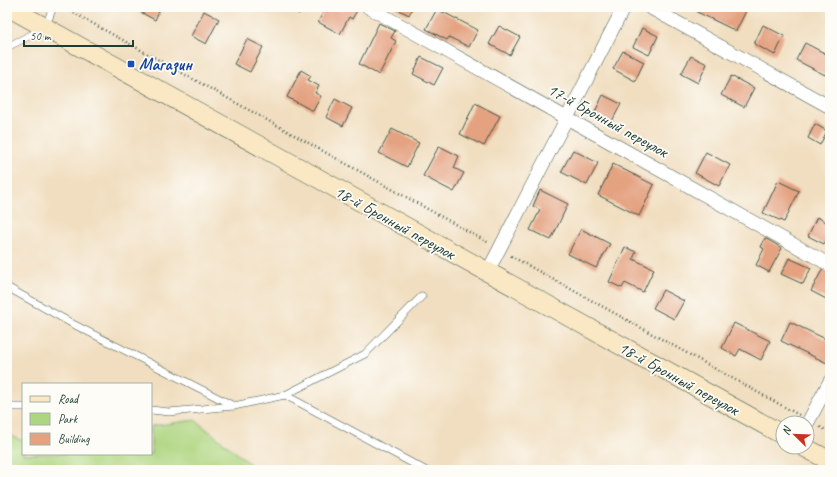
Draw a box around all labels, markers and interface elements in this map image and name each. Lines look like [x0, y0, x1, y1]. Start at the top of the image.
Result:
scale bar [24, 22, 133, 48]
text: 50 m [30, 28, 52, 44]
place label: Магазин [139, 54, 193, 76]
marker: Магазин [126, 59, 136, 69]
street label: 17-й Бронный переулок [544, 79, 673, 163]
street label: 18-й Бронный переулок [331, 181, 460, 265]
street label: 18-й Бронный переулок [615, 337, 744, 421]
legend [22, 383, 152, 455]
text: Road [58, 391, 80, 407]
text: Park [58, 411, 79, 427]
north arrow [775, 415, 815, 455]
text: N [778, 423, 794, 437]
text: Building [58, 431, 90, 447]

